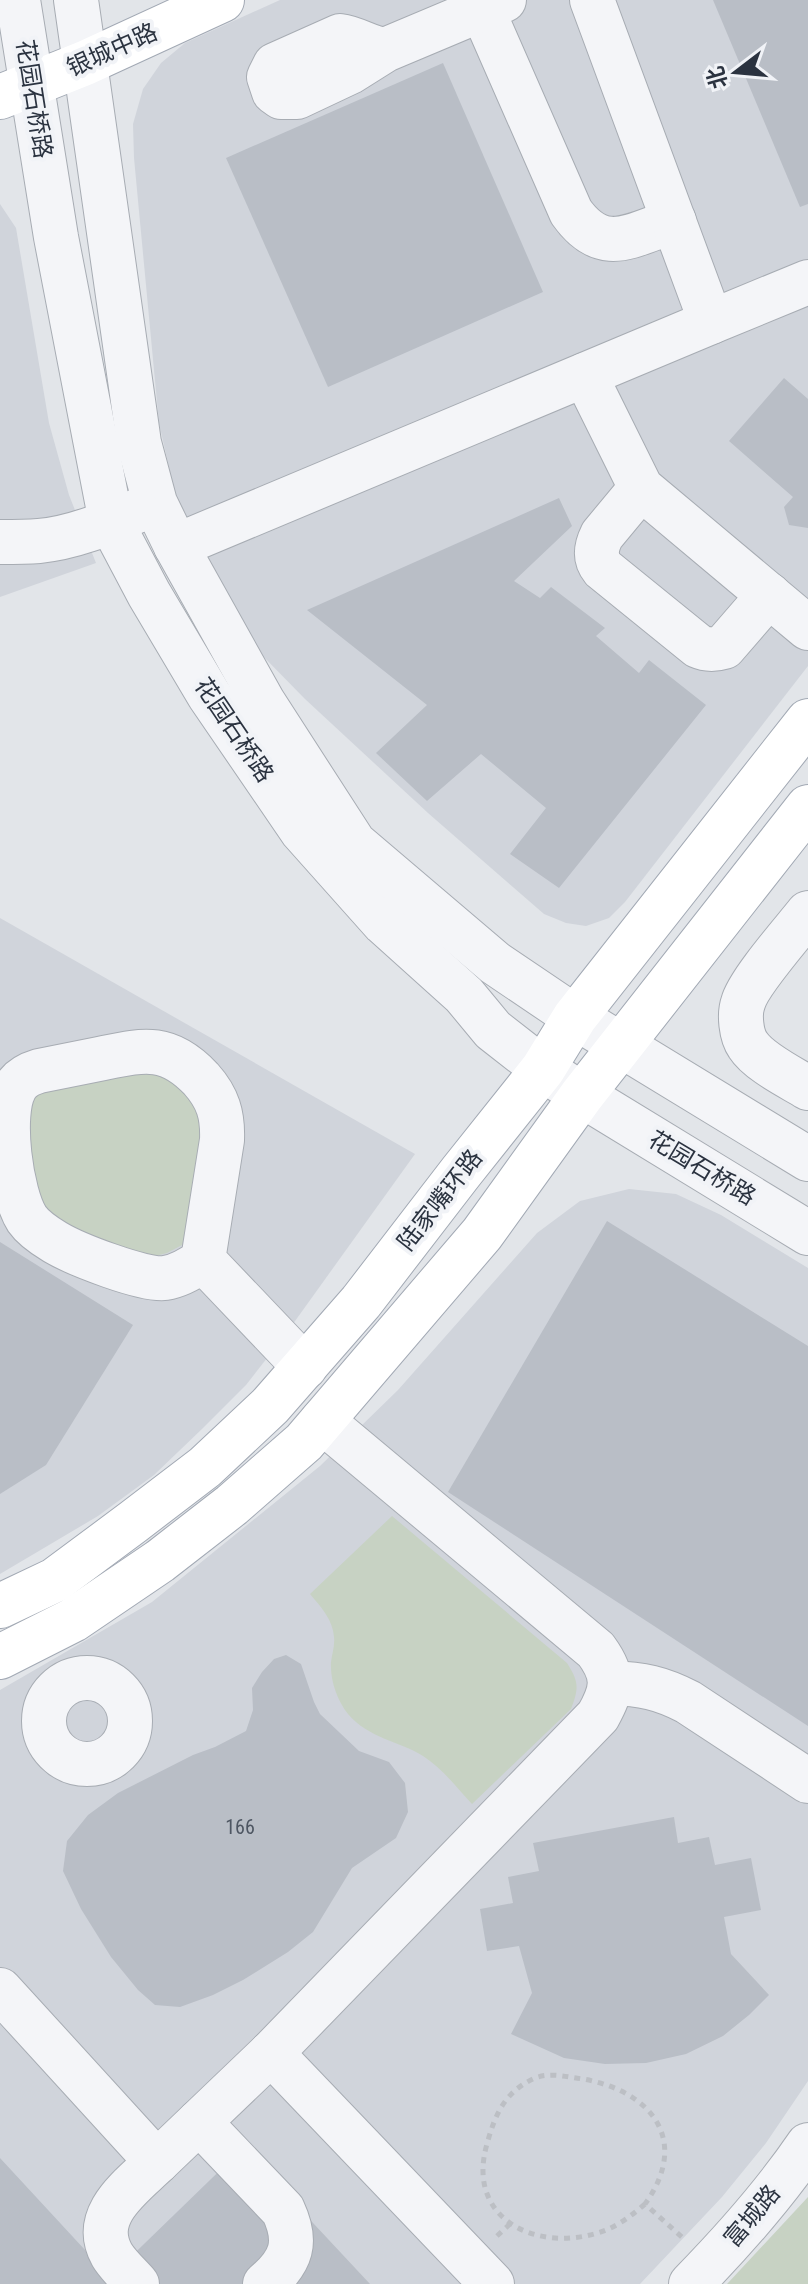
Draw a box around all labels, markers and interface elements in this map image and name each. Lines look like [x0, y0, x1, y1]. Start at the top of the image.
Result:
street label: 银城中路 [62, 18, 162, 82]
north arrow [696, 32, 776, 112]
street label: 花园石桥路 [11, 38, 57, 160]
text: 北 [702, 63, 732, 91]
street label: 花园石桥路 [189, 672, 279, 788]
street label: 花园石桥路 [643, 1125, 761, 1211]
street label: 陆家嘴环路 [392, 1144, 488, 1256]
house number: 166 [225, 1815, 255, 1839]
street label: 富城路 [718, 2179, 786, 2253]

